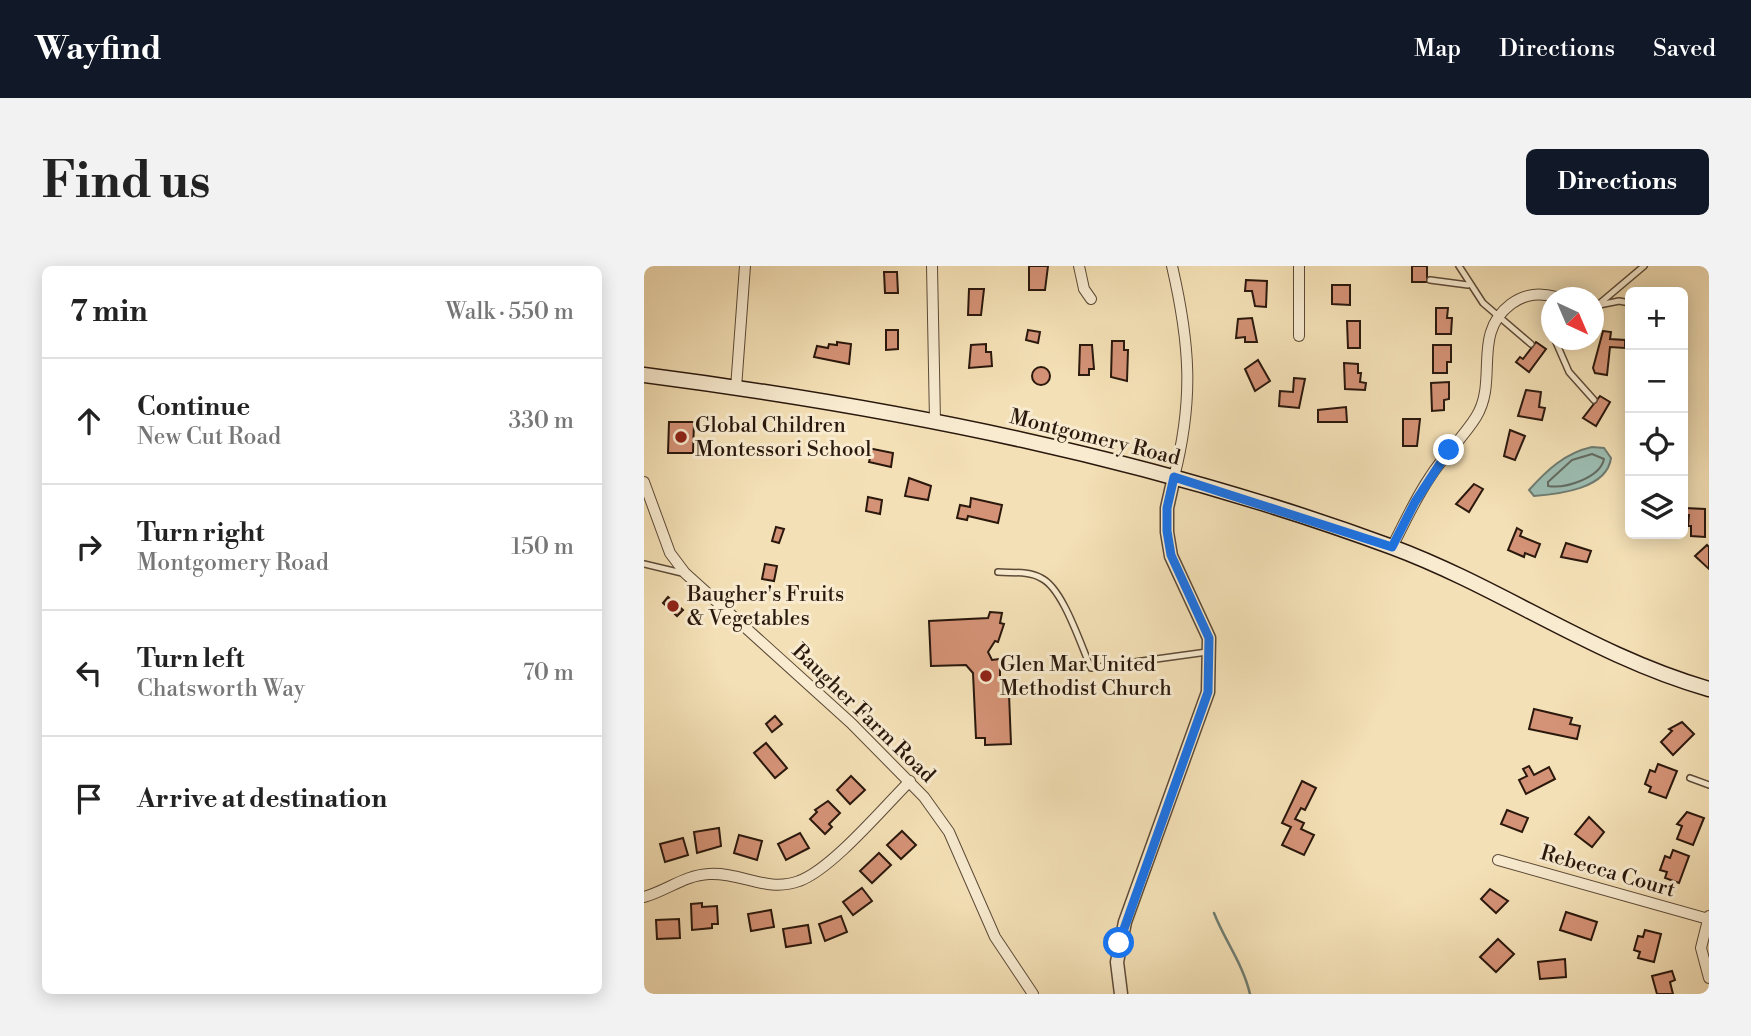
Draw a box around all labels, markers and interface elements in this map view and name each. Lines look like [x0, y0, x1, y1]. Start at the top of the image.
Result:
text: Wayfind [35, 29, 162, 70]
text: Map [1414, 34, 1461, 64]
text: Directions [1499, 34, 1615, 64]
text: Saved [1653, 34, 1716, 64]
button: Directions [1526, 149, 1709, 215]
text: Find us [42, 152, 211, 213]
north arrow [1541, 287, 1604, 350]
map controls [1625, 287, 1688, 539]
button: + [1625, 287, 1688, 350]
text: 7 min [70, 293, 148, 331]
text: Walk · 550 m [445, 298, 574, 326]
button: − [1625, 350, 1688, 413]
text: Continue [137, 391, 250, 423]
icon: ahead [70, 402, 108, 440]
street label: Montgomery Road [1007, 404, 1183, 472]
text: 330 m [508, 407, 574, 435]
place label: Global Children Montessori School [695, 413, 872, 463]
button: locate [1625, 413, 1688, 476]
text: New Cut Road [137, 423, 281, 451]
marker: Global Children Montessori School [673, 429, 689, 445]
route end [1433, 434, 1464, 465]
button: layers [1625, 476, 1688, 539]
text: Turn right [137, 517, 265, 549]
icon: right [70, 528, 108, 566]
text: 150 m [511, 533, 574, 561]
text: Montgomery Road [137, 549, 329, 577]
place label: Baugher's Fruits & Vegetables [686, 582, 844, 632]
marker: Baugher's Fruits & Vegetables [665, 598, 681, 614]
street label: Baugher Farm Road [786, 638, 940, 789]
text: Turn left [137, 643, 245, 675]
place label: Glen Mar United Methodist Church [1000, 652, 1172, 702]
icon: left [70, 654, 108, 692]
text: 70 m [523, 659, 574, 687]
marker: Glen Mar United Methodist Church [978, 668, 994, 684]
text: Chatsworth Way [137, 675, 305, 703]
icon: arrive [70, 780, 108, 818]
text: Arrive at destination [137, 783, 387, 815]
street label: Rebecca Court [1537, 840, 1679, 904]
route start [1103, 927, 1134, 958]

